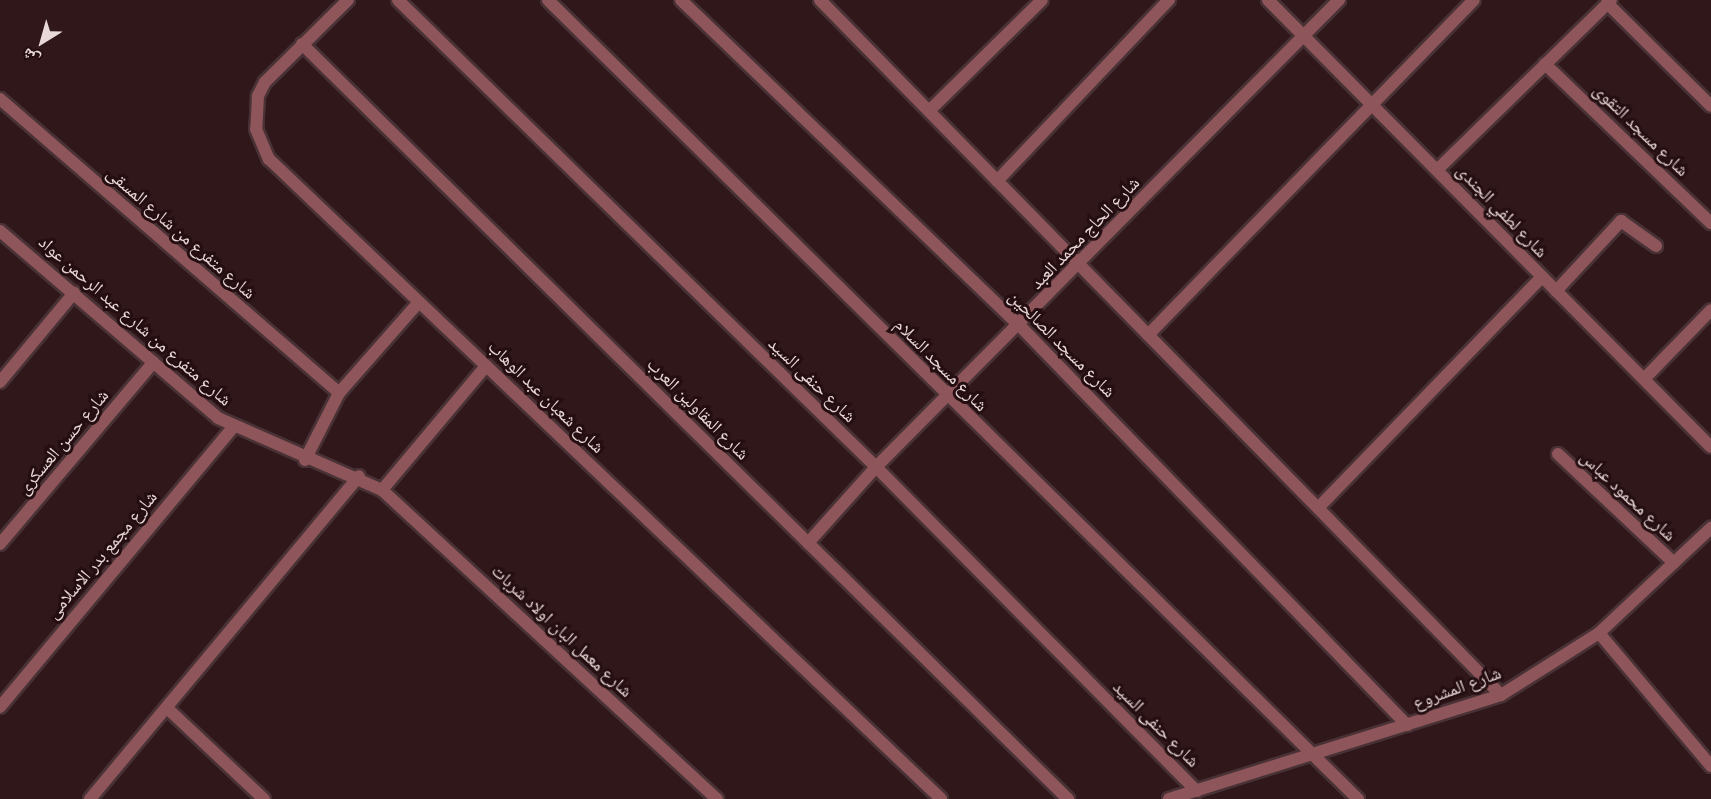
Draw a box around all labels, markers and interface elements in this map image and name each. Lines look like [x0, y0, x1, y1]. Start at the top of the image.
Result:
north arrow [12, 12, 72, 72]
text: ش [18, 44, 43, 69]
street label: شارع مسجد التقوى [1589, 79, 1693, 181]
street label: شارع لطفي الجندى [1452, 160, 1552, 262]
street label: شارع متفرع من شارع المسقى [102, 162, 260, 304]
street label: شارع الحاج محمد العبد [1026, 172, 1144, 294]
street label: شارع متفرع من شارع عبد الرحمن عواد [34, 231, 236, 411]
street label: شارع مسجد الصالحين [1004, 286, 1120, 402]
street label: شارع مسجد السلام [890, 314, 992, 416]
street label: شارع حنفى السيد [764, 333, 860, 427]
street label: شارع شعبان عبد الوهاب [483, 336, 609, 458]
street label: شارع المقاولين العرب [642, 353, 754, 465]
street label: شارع حسن العسكرى [13, 385, 113, 499]
street label: شارع محمود عباس [1576, 446, 1680, 546]
street label: شارع مجمع بدر الاسلامى [42, 487, 162, 623]
street label: شارع معمل البان اولاد شربات [487, 560, 637, 702]
street label: شارع المشروع [1410, 662, 1504, 714]
street label: شارع حنفى السيد [1108, 676, 1204, 772]

